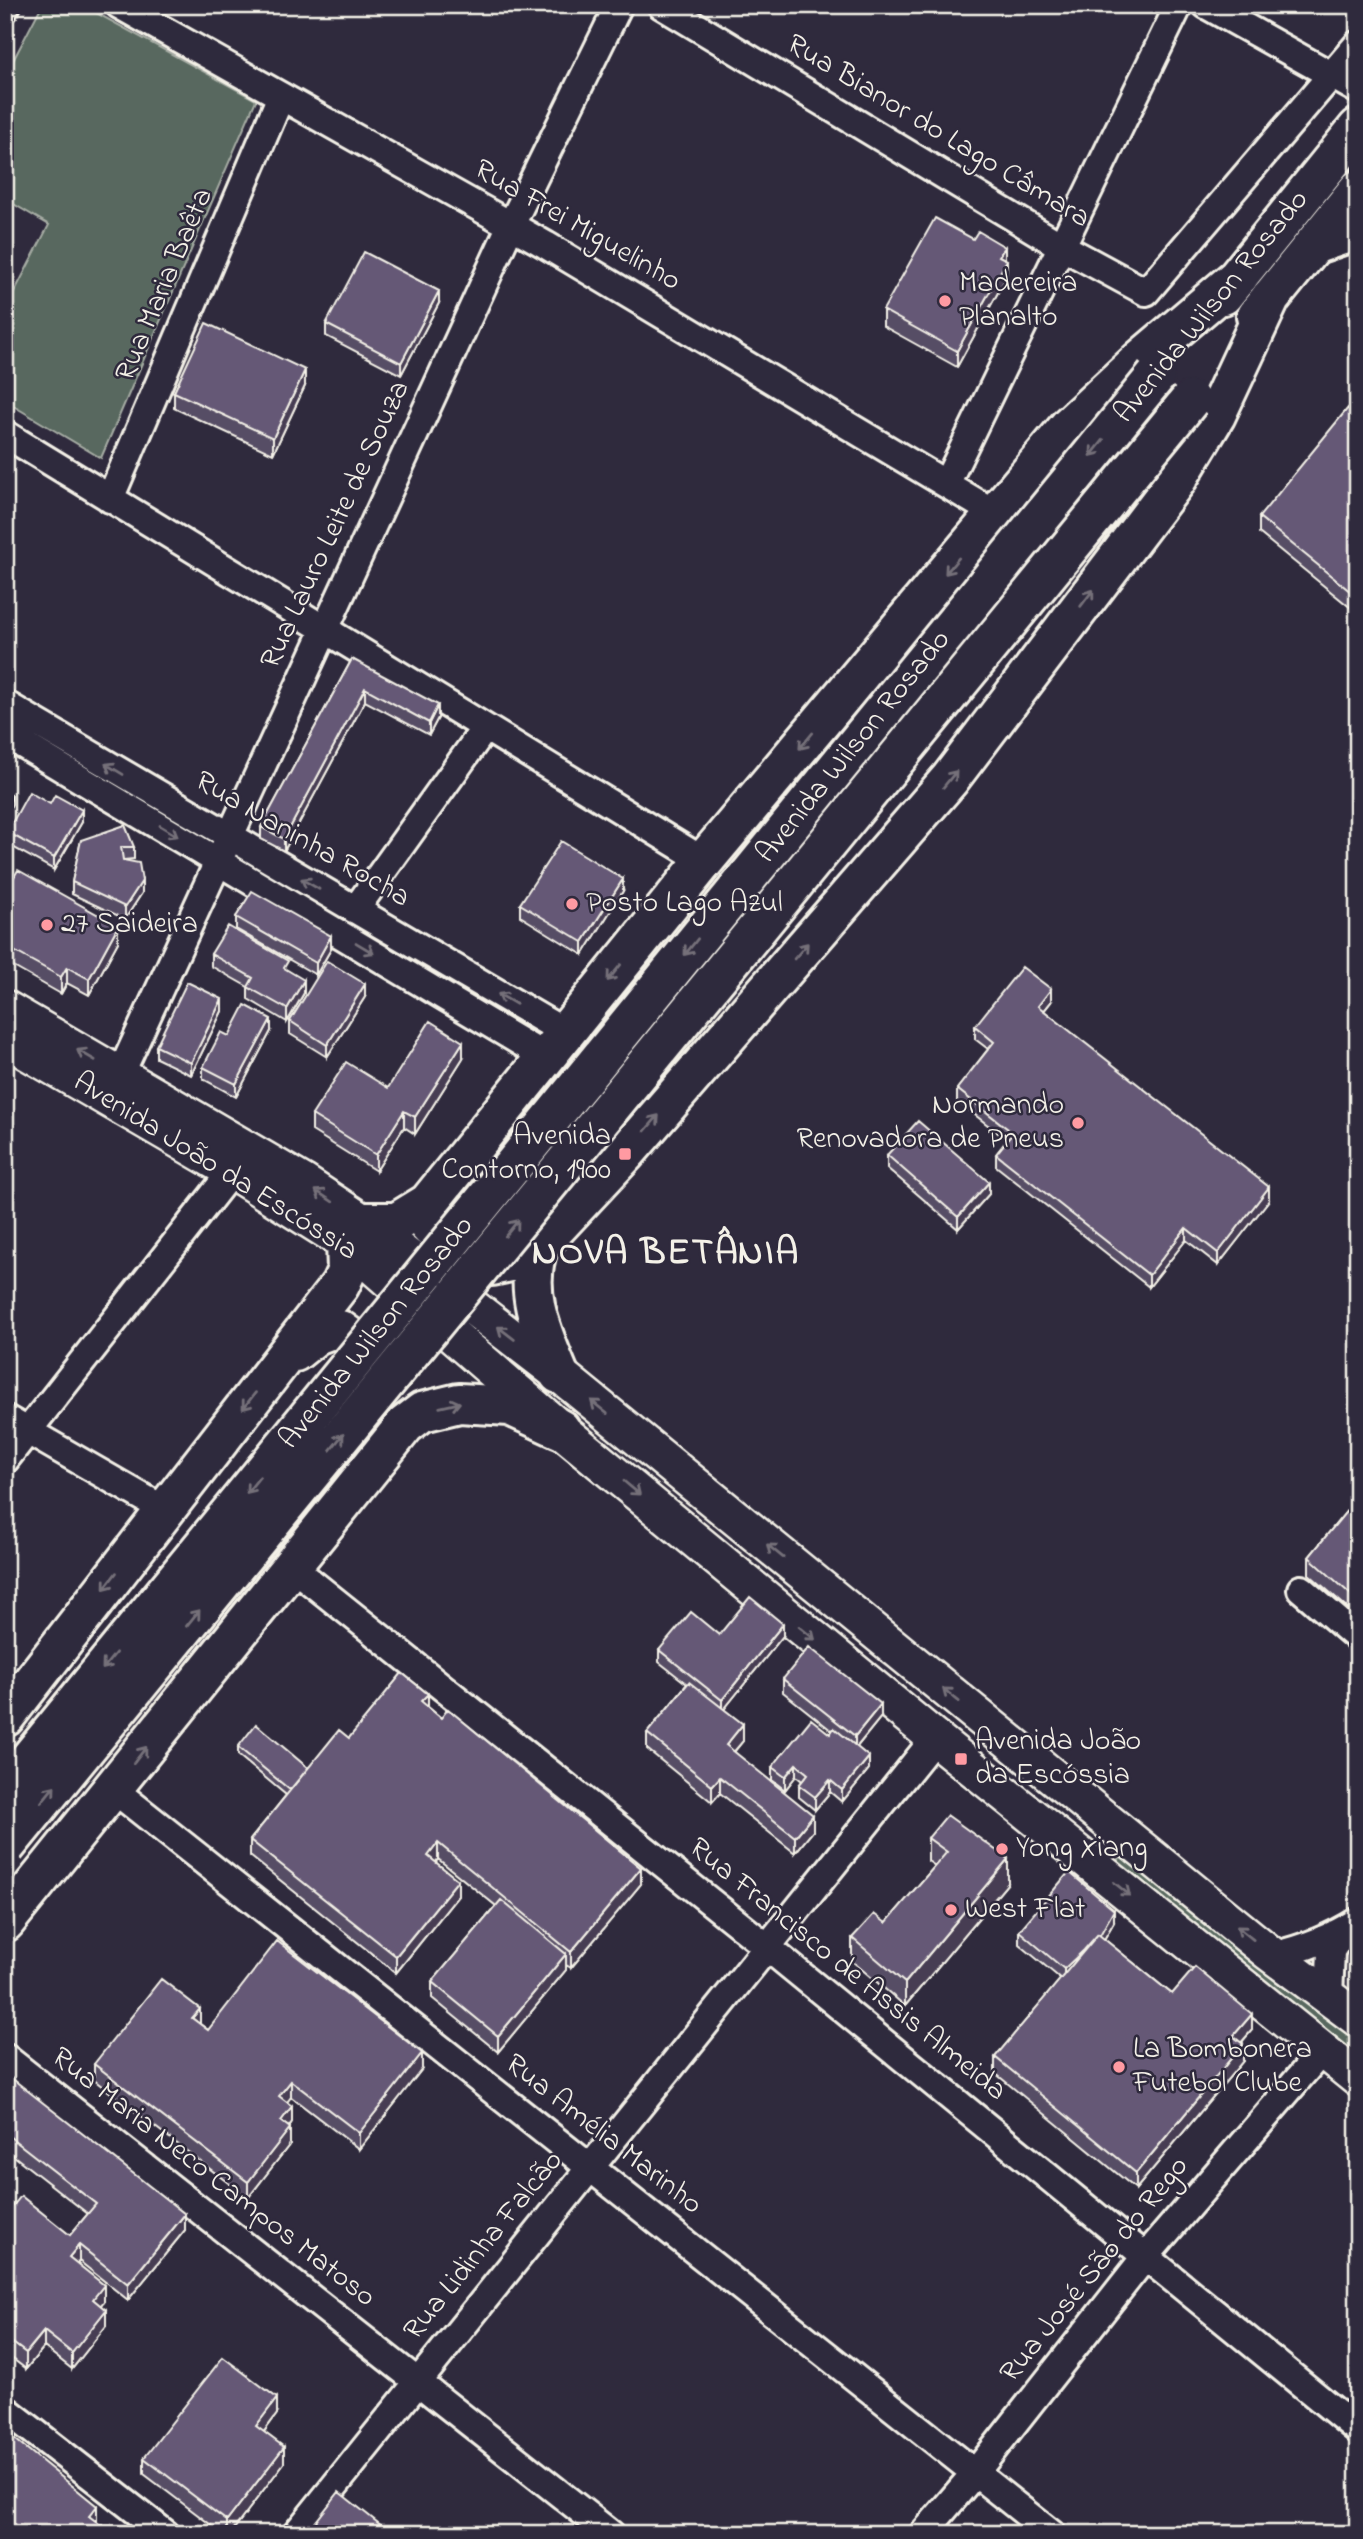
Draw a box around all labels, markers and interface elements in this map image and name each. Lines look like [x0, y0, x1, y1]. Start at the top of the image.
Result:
street label: Rua Bianor do Lago Câmara [778, 24, 1098, 240]
street label: Rua Frei Miguelinho [465, 149, 689, 303]
street label: Rua Maria Baêta [104, 181, 226, 389]
street label: Avenida Wilson Rosado [1104, 181, 1320, 433]
place label: Madereira Planalto [959, 262, 1077, 340]
marker: Madereira Planalto [937, 293, 953, 309]
street label: Rua Lauro Leite de Souza [250, 374, 422, 676]
one-way arrow [1090, 438, 1105, 456]
one-way arrow [944, 557, 960, 575]
one-way arrow [1079, 589, 1094, 607]
street label: Avenida Wilson Rosado [746, 621, 962, 873]
one-way arrow [798, 731, 813, 749]
street label: Rua Naninha Rocha [186, 760, 418, 920]
one-way arrow [105, 761, 125, 775]
one-way arrow [942, 771, 957, 789]
one-way arrow [159, 824, 179, 838]
one-way arrow [301, 877, 321, 891]
place label: Posto Lago Azul [586, 882, 783, 926]
marker: Posto Lago Azul [564, 896, 580, 912]
place label: 27 Saideira [61, 903, 198, 947]
marker: 27 Saideira [39, 917, 55, 933]
one-way arrow [683, 938, 698, 956]
one-way arrow [354, 941, 374, 955]
one-way arrow [793, 942, 809, 960]
one-way arrow [607, 963, 622, 981]
one-way arrow [497, 991, 517, 1005]
one-way arrow [76, 1048, 97, 1061]
street label: Avenida João da Escóssia [64, 1061, 366, 1273]
place label: Normando Renovadora de Pneus [796, 1084, 1064, 1162]
one-way arrow [644, 1114, 660, 1132]
place label: Avenida Contorno, 1900 [442, 1115, 611, 1193]
marker: Normando Renovadora de Pneus [1070, 1115, 1086, 1131]
marker: Avenida Contorno, 1900 [617, 1146, 633, 1162]
one-way arrow [315, 1188, 334, 1203]
street label: Avenida Wilson Rosado [269, 1207, 485, 1459]
one-way arrow [504, 1219, 520, 1237]
district label: NOVA BETÂNIA [532, 1225, 800, 1281]
one-way arrow [497, 1325, 515, 1340]
one-way arrow [242, 1391, 257, 1410]
one-way arrow [438, 1398, 460, 1411]
one-way arrow [591, 1399, 609, 1415]
one-way arrow [329, 1433, 345, 1451]
one-way arrow [245, 1475, 261, 1493]
one-way arrow [622, 1480, 640, 1496]
one-way arrow [767, 1544, 785, 1559]
one-way arrow [103, 1571, 118, 1590]
one-way arrow [185, 1609, 200, 1627]
one-way arrow [798, 1625, 816, 1641]
one-way arrow [102, 1651, 117, 1669]
one-way arrow [943, 1688, 961, 1703]
place label: Avenida João da Escóssia [975, 1720, 1141, 1798]
one-way arrow [133, 1746, 148, 1764]
marker: Avenida João da Escóssia [953, 1751, 969, 1767]
one-way arrow [41, 1785, 56, 1803]
street label: Rua Francisco de Assis Almeida [678, 1827, 1016, 2113]
place label: Yong Xiang [1016, 1827, 1147, 1871]
marker: Yong Xiang [994, 1841, 1010, 1857]
one-way arrow [1112, 1881, 1130, 1896]
place label: West Flat [965, 1888, 1085, 1932]
marker: West Flat [943, 1902, 959, 1918]
one-way arrow [1236, 1926, 1254, 1941]
place label: La Bombonera Futebol Clube [1132, 2028, 1312, 2106]
street label: Rua Maria Neco Campos Matoso [41, 2037, 385, 2319]
street label: Rua Amélia Marinho [495, 2044, 711, 2226]
marker: La Bombonera Futebol Clube [1111, 2059, 1127, 2075]
street label: Rua Lidinha Falcão [393, 2141, 575, 2351]
street label: Rua José São do Rego [990, 2147, 1200, 2393]

